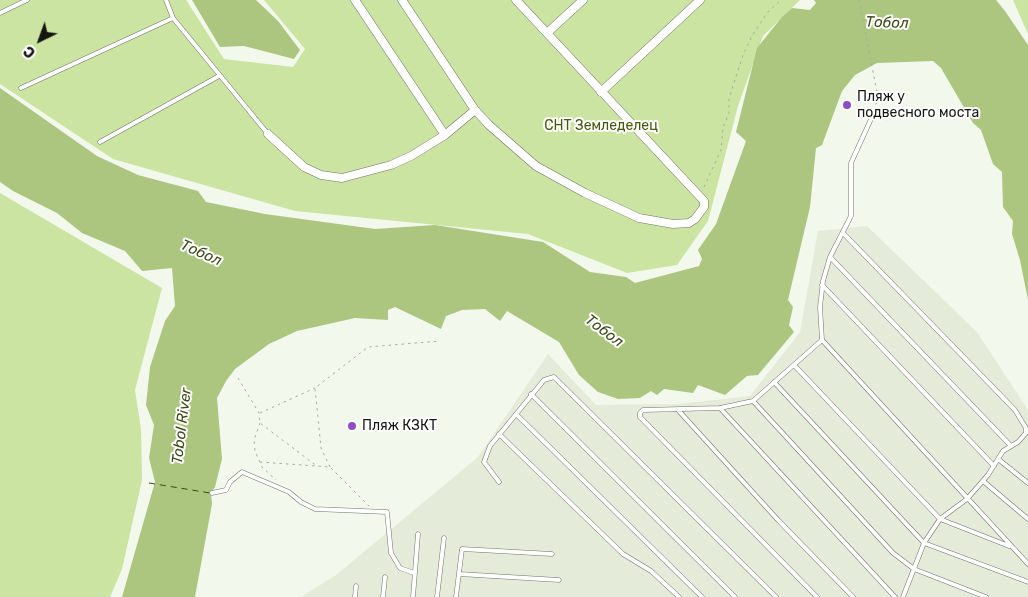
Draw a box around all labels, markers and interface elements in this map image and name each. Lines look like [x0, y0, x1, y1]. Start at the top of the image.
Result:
water label: Тобол [865, 13, 909, 33]
north arrow [15, 15, 65, 65]
text: С [20, 42, 39, 61]
place label: Пляж у подвесного моста [857, 89, 979, 121]
marker: Пляж у подвесного моста [841, 99, 853, 111]
park label: СНТ Земледелец [544, 118, 658, 134]
water label: Тобол [178, 236, 224, 270]
water label: Тобол [581, 311, 627, 351]
water label: Tobol River [168, 387, 196, 465]
place label: Пляж КЗКТ [362, 418, 437, 434]
marker: Пляж КЗКТ [346, 420, 358, 432]

